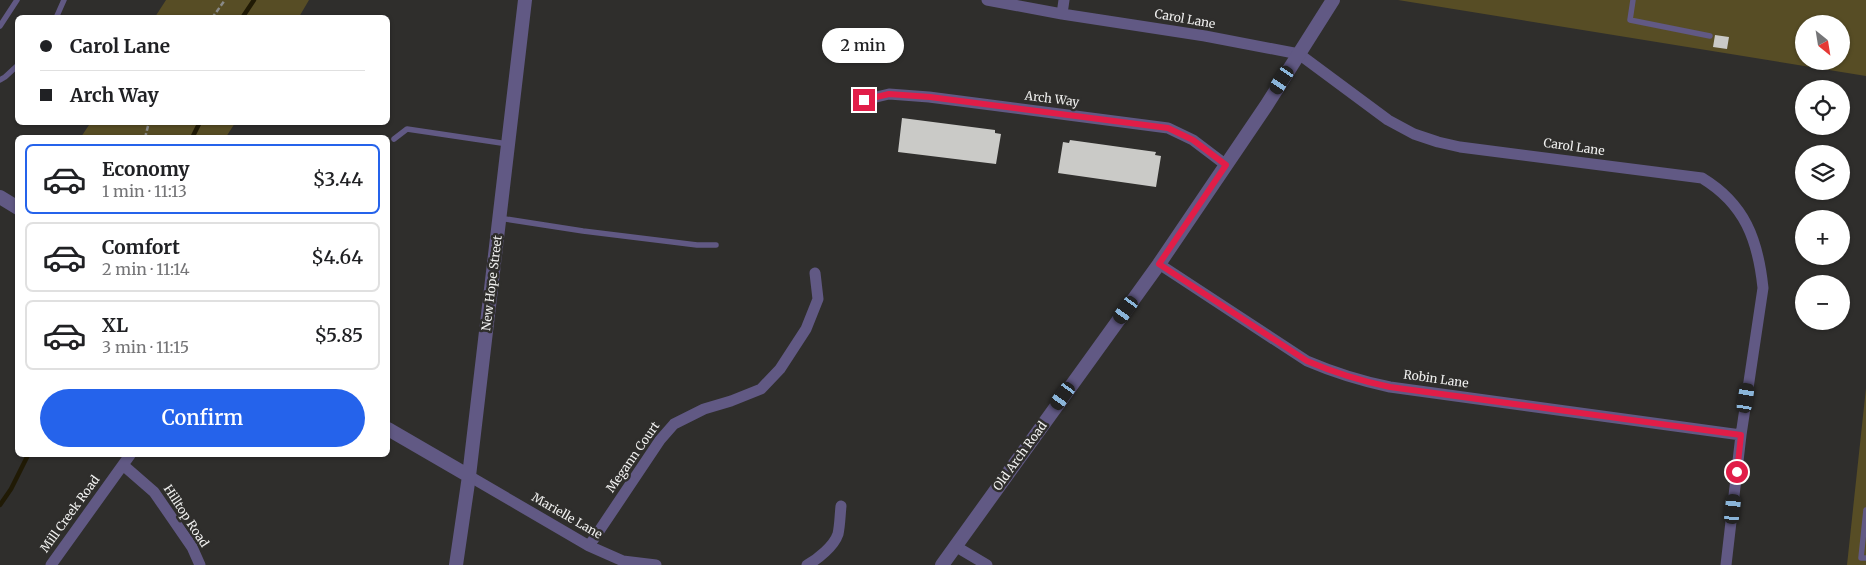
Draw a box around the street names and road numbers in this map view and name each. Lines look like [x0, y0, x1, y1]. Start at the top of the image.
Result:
street label: Carol Lane [1154, 6, 1217, 31]
street label: Arch Way [1023, 88, 1080, 109]
street label: Carol Lane [1543, 135, 1606, 158]
street label: New Hope Street [478, 234, 505, 332]
street label: Robin Lane [1403, 367, 1470, 390]
street label: Megann Court [603, 418, 663, 495]
street label: Old Arch Road [990, 418, 1050, 493]
street label: Mill Creek Road [37, 472, 102, 555]
street label: Hilltop Road [161, 482, 212, 550]
street label: Marielle Lane [529, 489, 605, 542]

